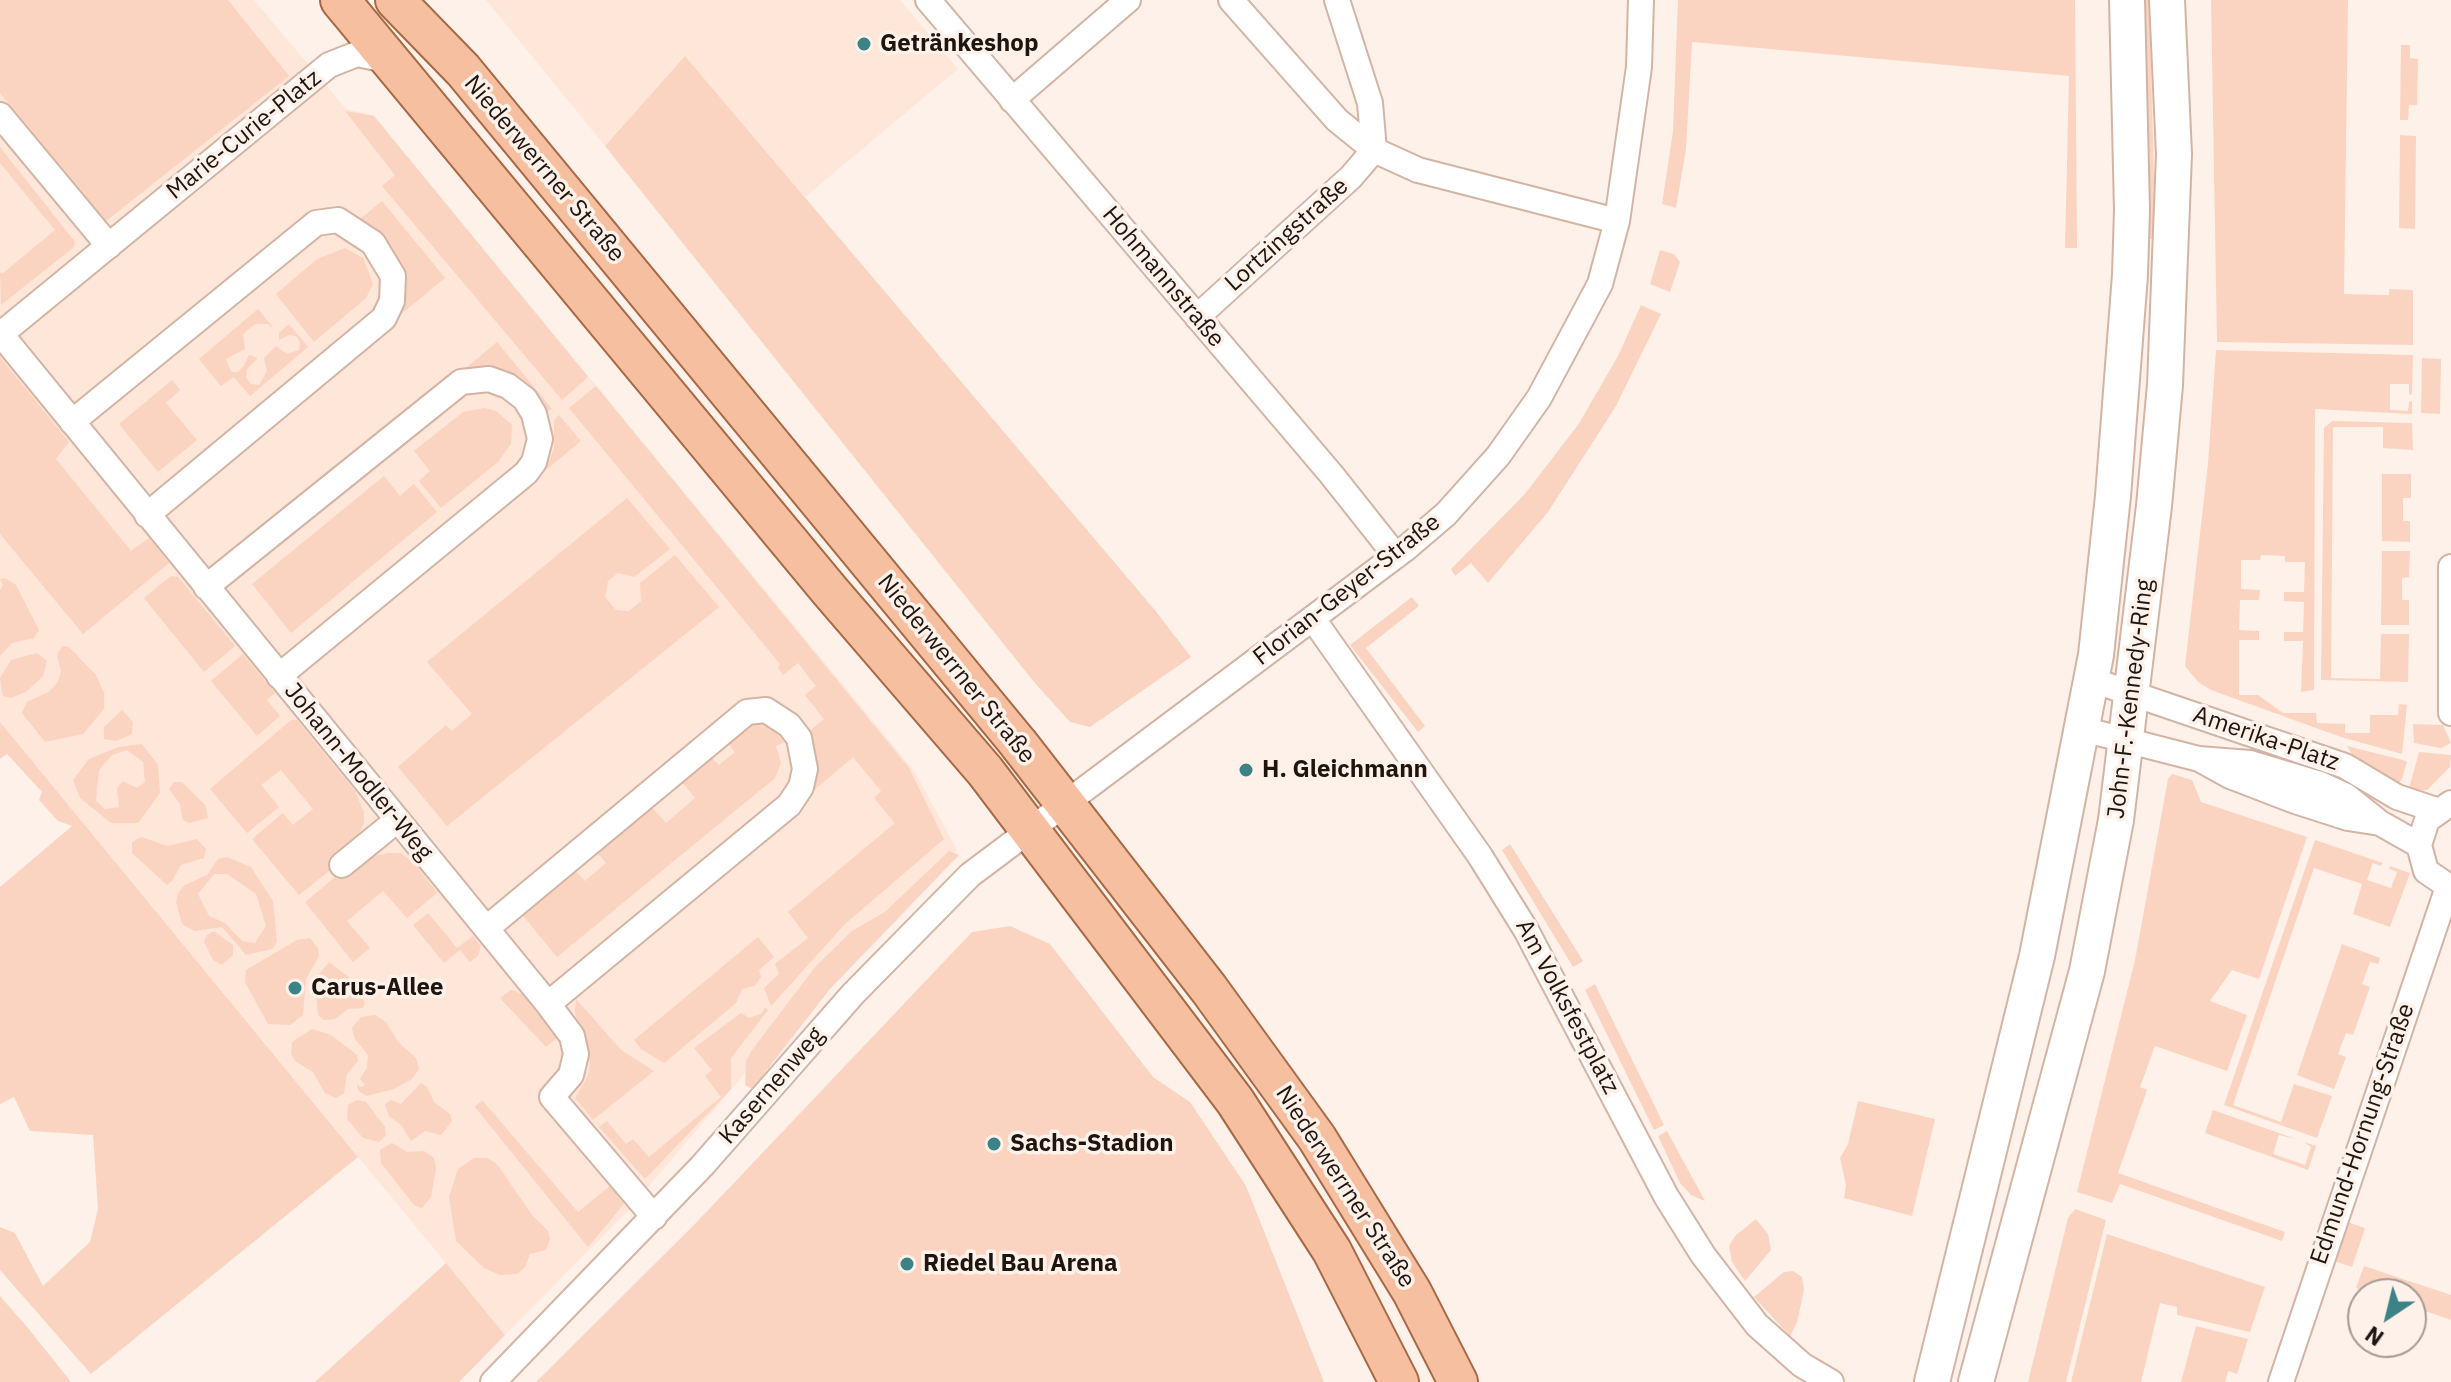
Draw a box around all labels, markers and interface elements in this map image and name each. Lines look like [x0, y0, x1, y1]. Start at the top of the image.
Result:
place label: Getränkeshop [880, 30, 1038, 58]
marker: Getränkeshop [855, 35, 873, 53]
street label: Marie-Curie-Platz [161, 64, 327, 206]
street label: Niederwerrner Straße [457, 70, 631, 268]
street label: Lortzingstraße [1219, 172, 1355, 298]
street label: Hohmannstraße [1096, 201, 1230, 353]
street label: Florian-Geyer-Straße [1248, 508, 1446, 672]
street label: Niederwerrner Straße [871, 569, 1041, 769]
street label: John-F.-Kennedy-Ring [2102, 578, 2160, 820]
street label: Johann-Modler-Weg [278, 677, 438, 867]
street label: Amerika-Platz [2189, 701, 2343, 777]
place label: H. Gleichmann [1262, 756, 1428, 784]
marker: H. Gleichmann [1237, 761, 1255, 779]
street label: Am Volksfestplatz [1509, 915, 1625, 1099]
place label: Carus-Allee [311, 974, 443, 1002]
marker: Carus-Allee [286, 979, 304, 997]
street label: Edmund-Hornung-Straße [2305, 1000, 2421, 1268]
street label: Kasernenweg [713, 1022, 831, 1150]
street label: Niederwerrner Straße [1269, 1081, 1421, 1293]
place label: Sachs-Stadion [1010, 1130, 1174, 1158]
marker: Sachs-Stadion [985, 1135, 1003, 1153]
place label: Riedel Bau Arena [923, 1250, 1118, 1278]
marker: Riedel Bau Arena [898, 1255, 916, 1273]
north arrow [2347, 1278, 2427, 1358]
text: N [2359, 1320, 2389, 1353]

